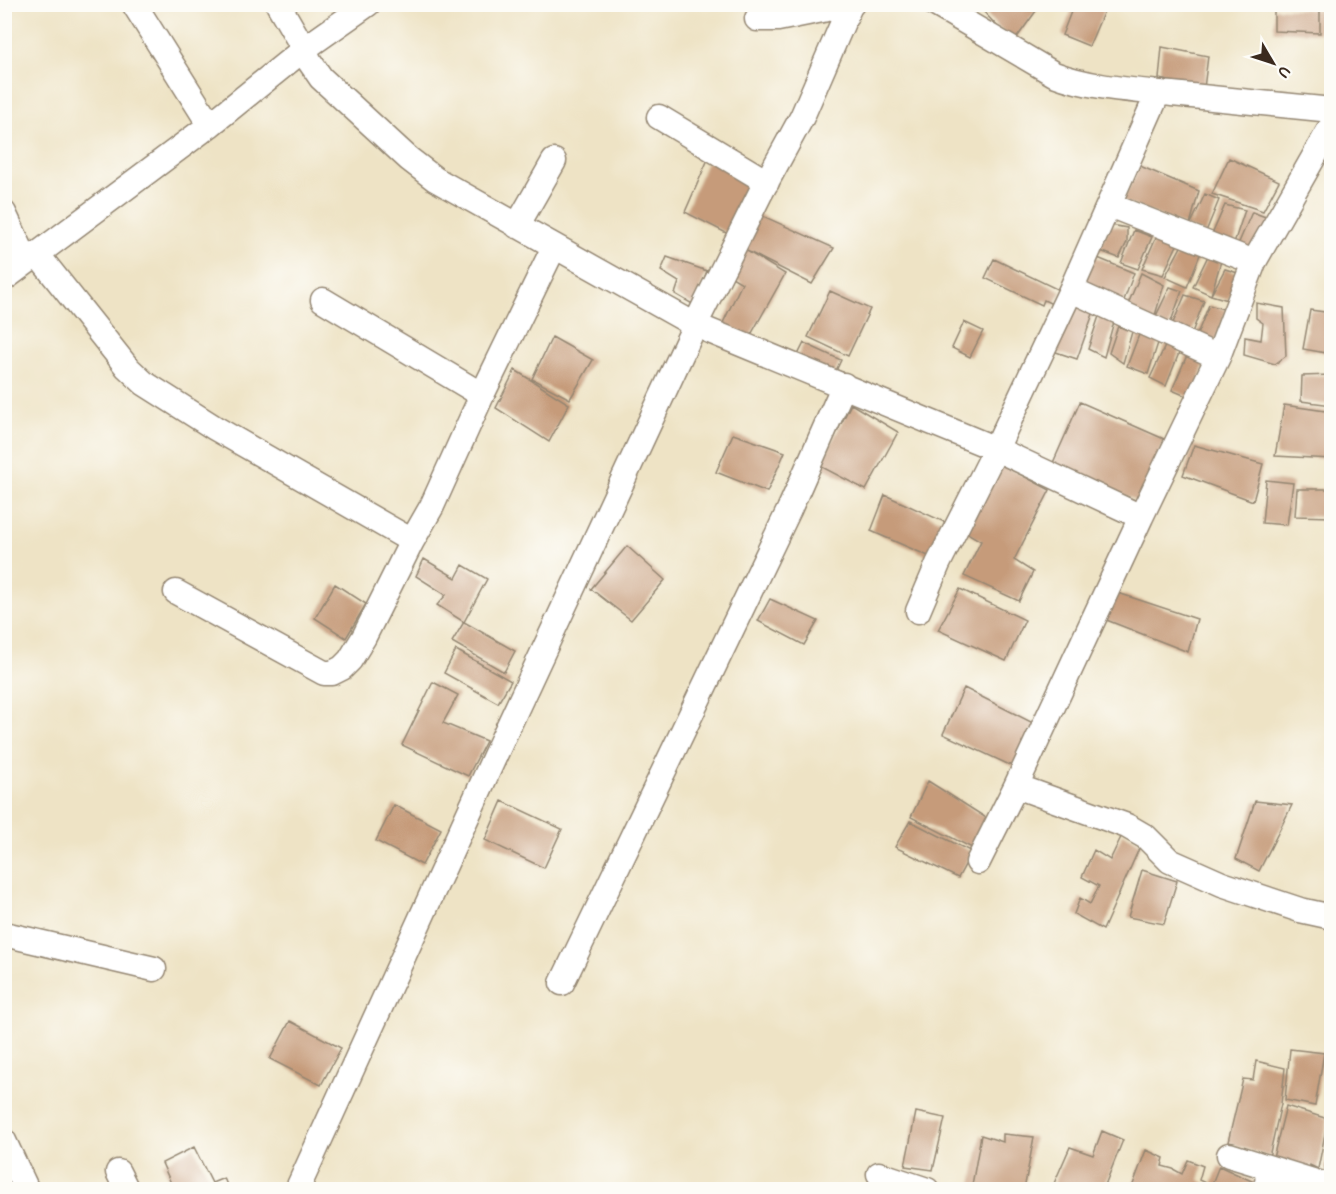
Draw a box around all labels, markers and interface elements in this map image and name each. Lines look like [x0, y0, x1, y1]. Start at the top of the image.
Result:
north arrow [1243, 33, 1303, 93]
text: U [1273, 62, 1296, 83]

